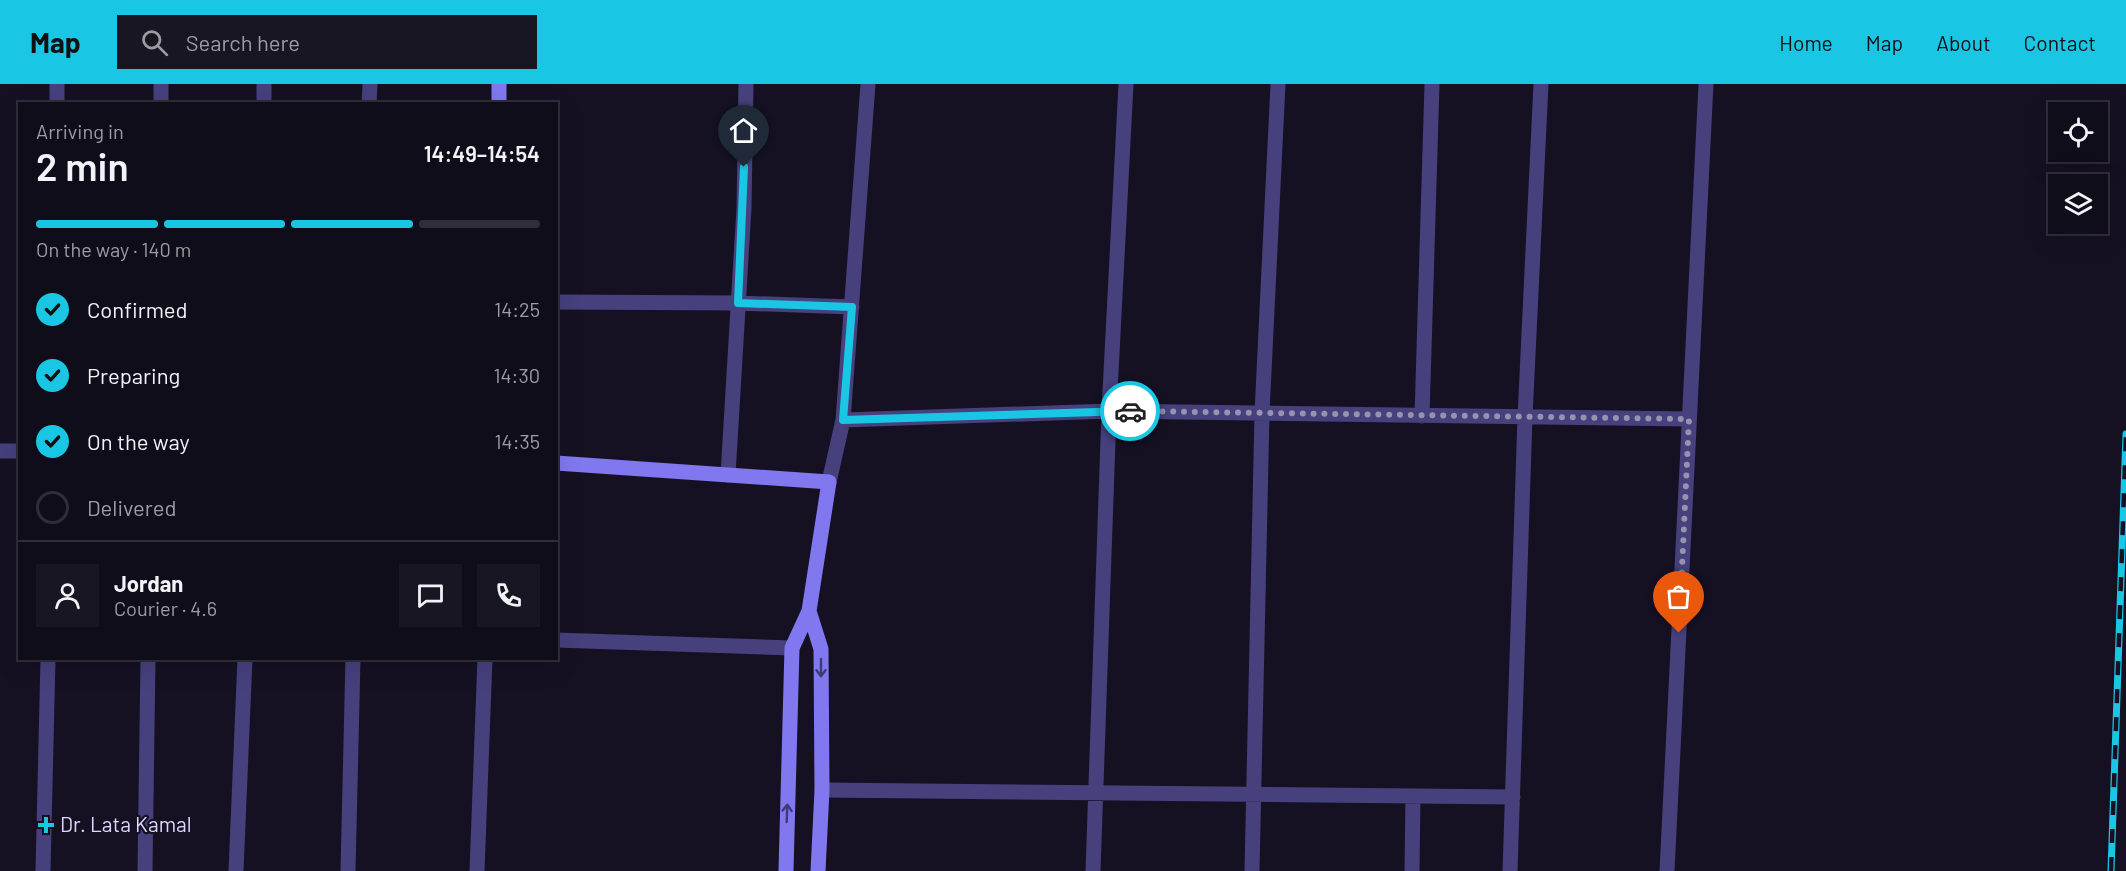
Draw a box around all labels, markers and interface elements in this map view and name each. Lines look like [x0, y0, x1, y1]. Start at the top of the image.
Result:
search box [117, 15, 537, 69]
text: Map [30, 25, 81, 59]
icon: search [138, 26, 171, 59]
text: Search here [186, 29, 300, 55]
text: Home [1779, 30, 1833, 55]
text: Map [1866, 30, 1903, 55]
text: About [1936, 30, 1991, 55]
text: Contact [2024, 30, 2096, 55]
map controls [2048, 102, 2108, 234]
button: locate [2048, 102, 2108, 162]
pin [718, 105, 769, 167]
icon: home [727, 114, 760, 147]
text: Arriving in [36, 119, 124, 143]
text: 14:49–14:54 [424, 140, 540, 166]
text: 2 min [36, 142, 129, 189]
button: layers [2048, 174, 2108, 234]
text: On the way · 140 m [36, 237, 191, 261]
icon: check [36, 293, 69, 326]
text: Confirmed [87, 296, 187, 322]
text: 14:25 [494, 297, 540, 321]
icon: check [36, 359, 69, 392]
text: Preparing [87, 362, 180, 388]
text: 14:30 [494, 363, 540, 387]
courier [1100, 381, 1160, 441]
icon: car [1114, 395, 1147, 428]
icon: check [36, 425, 69, 458]
text: On the way [87, 428, 190, 454]
text: 14:35 [495, 429, 540, 453]
text: Delivered [87, 494, 176, 520]
button: person [36, 564, 99, 627]
button: chat [399, 564, 462, 627]
button: phone [477, 564, 540, 627]
text: Jordan [114, 570, 183, 596]
pin [1653, 571, 1704, 633]
icon: bag [1662, 580, 1695, 613]
text: Courier · 4.6 [114, 596, 217, 620]
one-way arrow [815, 657, 827, 677]
one-way arrow [782, 803, 793, 823]
place label: Dr. Lata Kamal [60, 811, 192, 836]
marker: Dr. Lata Kamal [37, 816, 55, 834]

